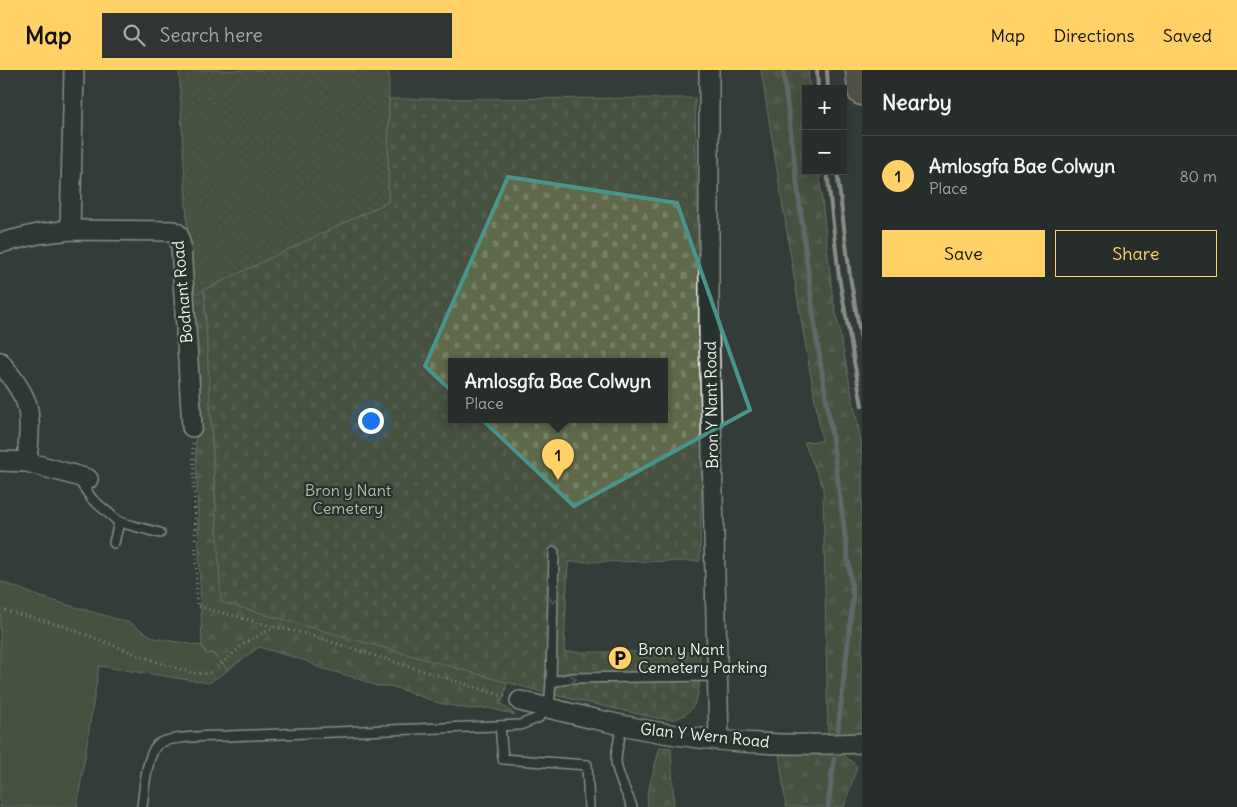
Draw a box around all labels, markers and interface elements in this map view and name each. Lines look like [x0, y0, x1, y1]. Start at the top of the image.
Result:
search box [102, 13, 452, 58]
text: Map [25, 20, 72, 50]
icon: search [120, 21, 148, 49]
text: Search here [160, 23, 263, 47]
text: Map [990, 24, 1025, 47]
text: Directions [1053, 24, 1135, 47]
text: Saved [1163, 24, 1212, 47]
map controls [802, 85, 847, 175]
button: + [802, 85, 847, 130]
text: Nearby [882, 89, 952, 116]
button: − [802, 130, 847, 175]
text: Amlosgfa Bae Colwyn [929, 154, 1115, 178]
text: 1 [895, 166, 901, 186]
text: 80 m [1179, 166, 1217, 186]
text: Place [929, 178, 968, 198]
button: Save [882, 230, 1045, 277]
button: Share [1055, 230, 1217, 277]
street label: Bodnant Road [168, 240, 196, 344]
street label: Bron Y Nant Road [700, 341, 722, 469]
popup [448, 358, 668, 423]
text: Amlosgfa Bae Colwyn [465, 369, 651, 393]
text: Place [465, 393, 504, 413]
your location [358, 408, 384, 434]
pin: 1 [542, 439, 574, 480]
park label: Bron y Nant Cemetery [305, 480, 392, 518]
one-way arrow [548, 597, 558, 605]
place label: Bron y Nant Cemetery Parking [638, 639, 768, 677]
parking icon: Bron y Nant Cemetery Parking [607, 645, 633, 671]
one-way arrow [569, 673, 577, 684]
street label: Glan Y Wern Road [639, 718, 771, 752]

